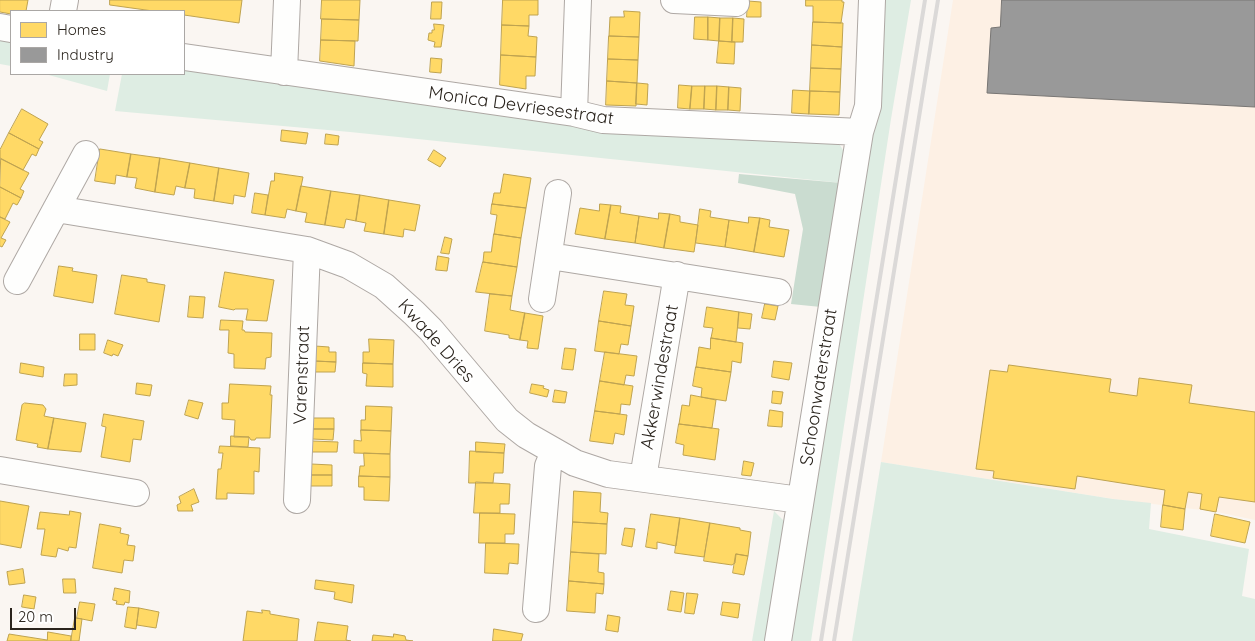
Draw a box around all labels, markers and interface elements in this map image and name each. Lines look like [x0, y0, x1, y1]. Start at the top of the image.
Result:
legend [10, 10, 185, 75]
text: Homes [57, 20, 106, 39]
text: Industry [57, 45, 114, 64]
street label: Monica Devriesestraat [427, 82, 615, 130]
street label: Kwade Dries [393, 295, 479, 387]
street label: Akkerwindestraat [637, 303, 683, 451]
street label: Schoonwaterstraat [796, 307, 842, 467]
street label: Varenstraat [289, 325, 315, 425]
scale bar [12, 598, 79, 630]
text: 20 m [18, 607, 53, 626]

